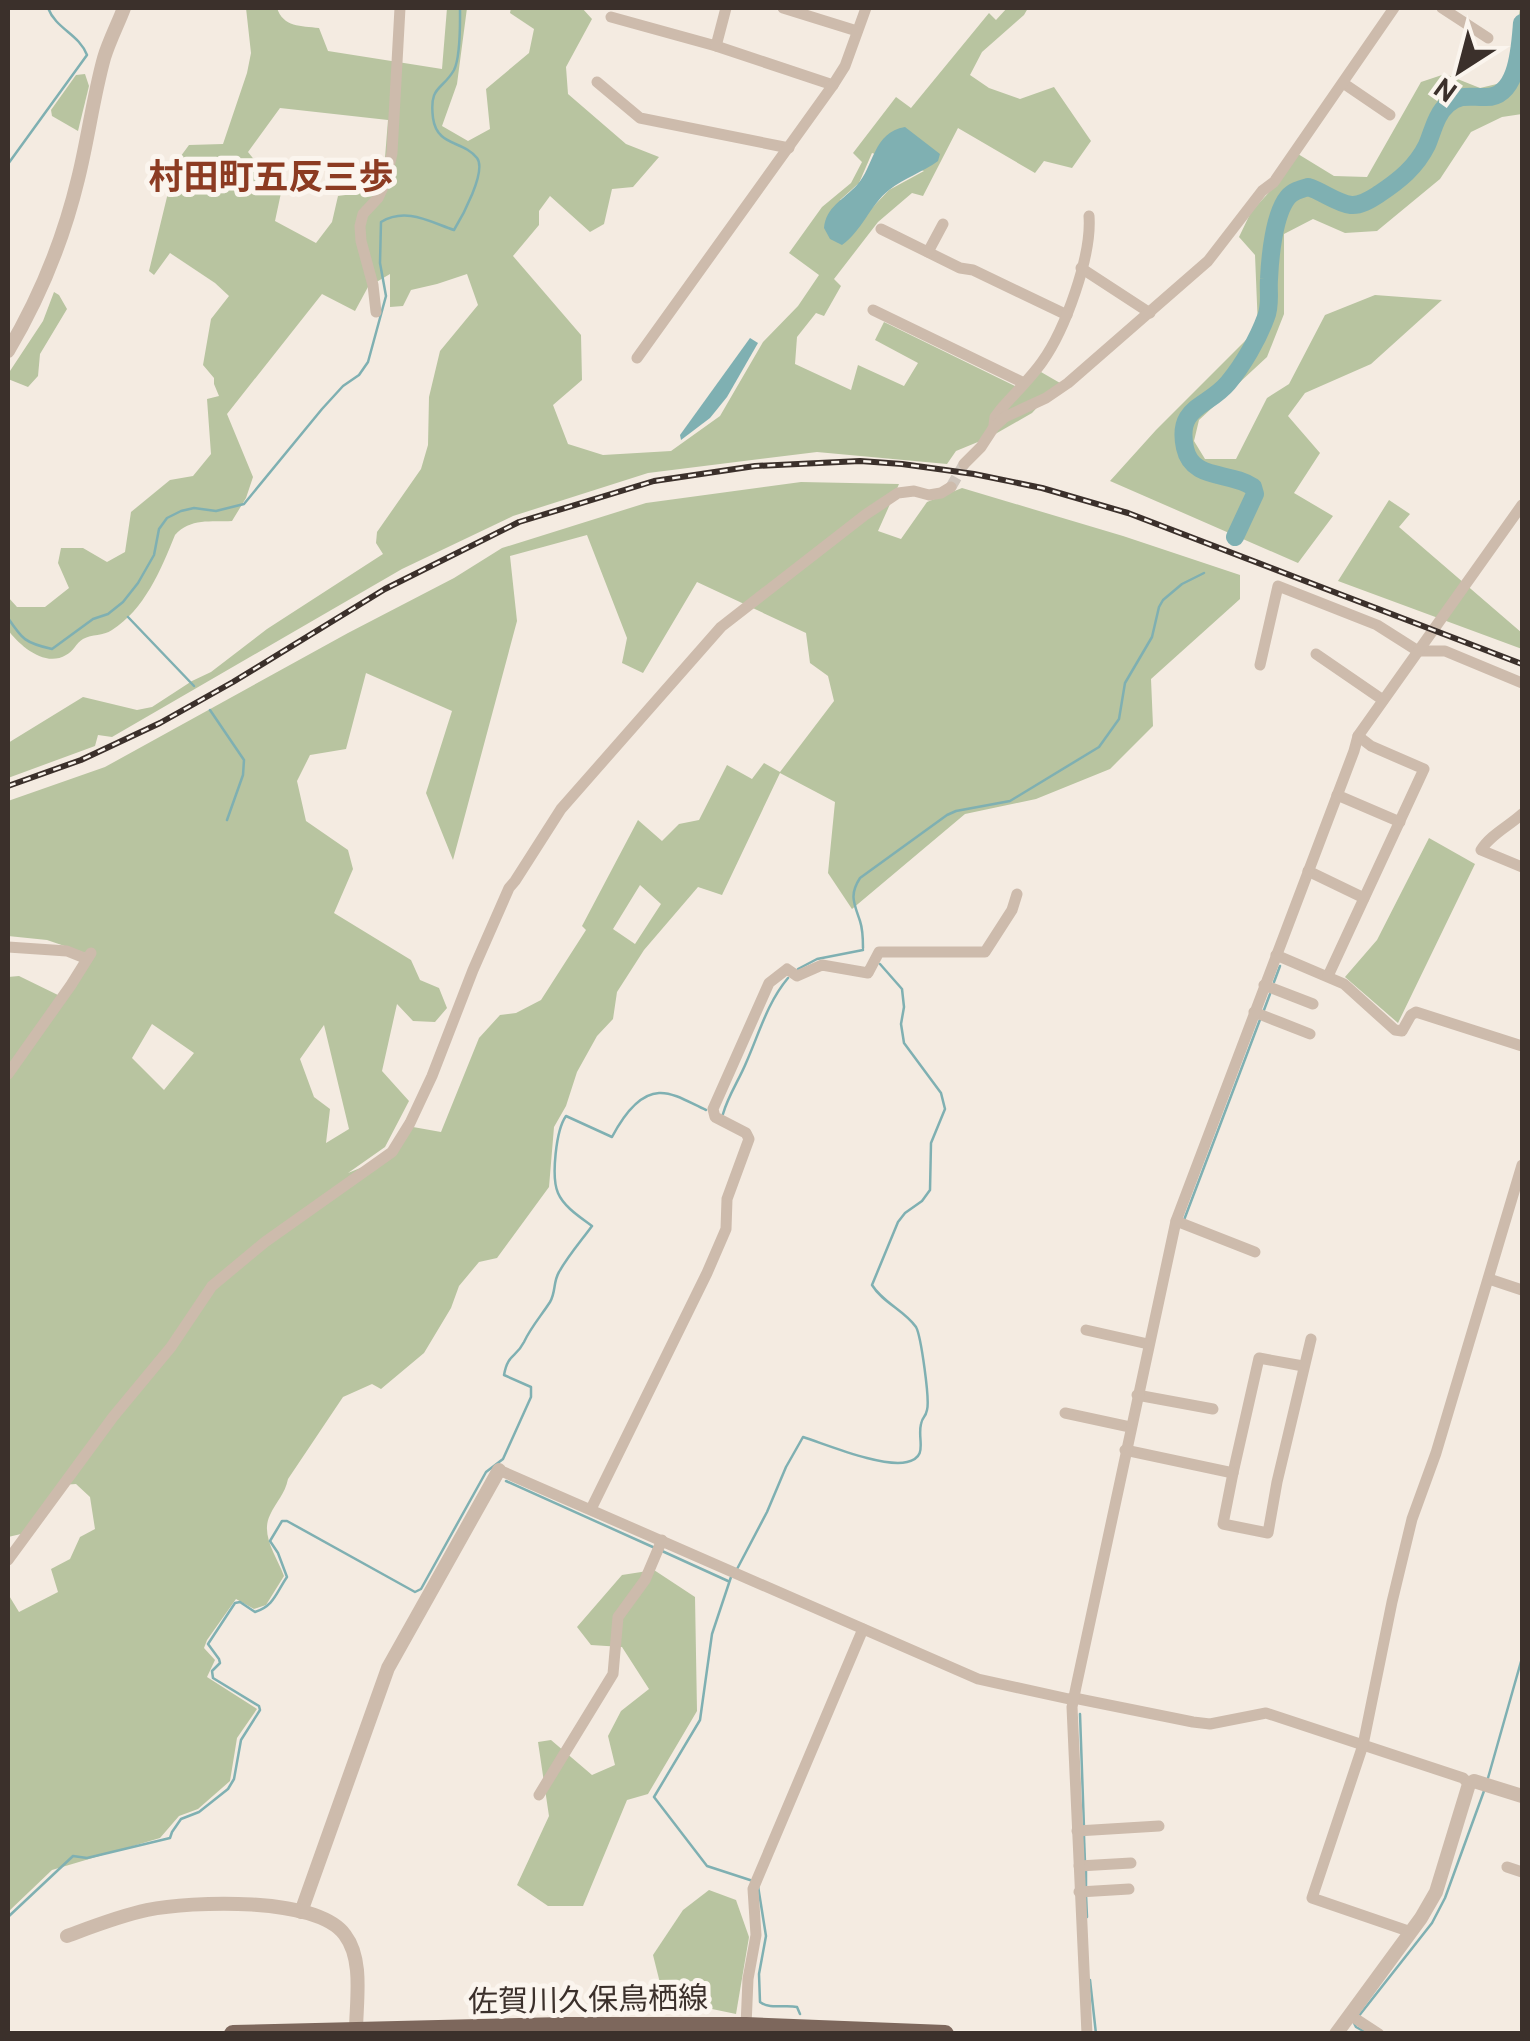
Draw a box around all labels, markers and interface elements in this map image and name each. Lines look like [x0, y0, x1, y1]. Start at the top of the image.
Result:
north arrow [1410, 20, 1510, 120]
text: N [1428, 67, 1466, 108]
district label: 村田町五反三歩 [148, 158, 394, 202]
street label: 佐賀川久保鳥栖線 [468, 1982, 708, 2023]

